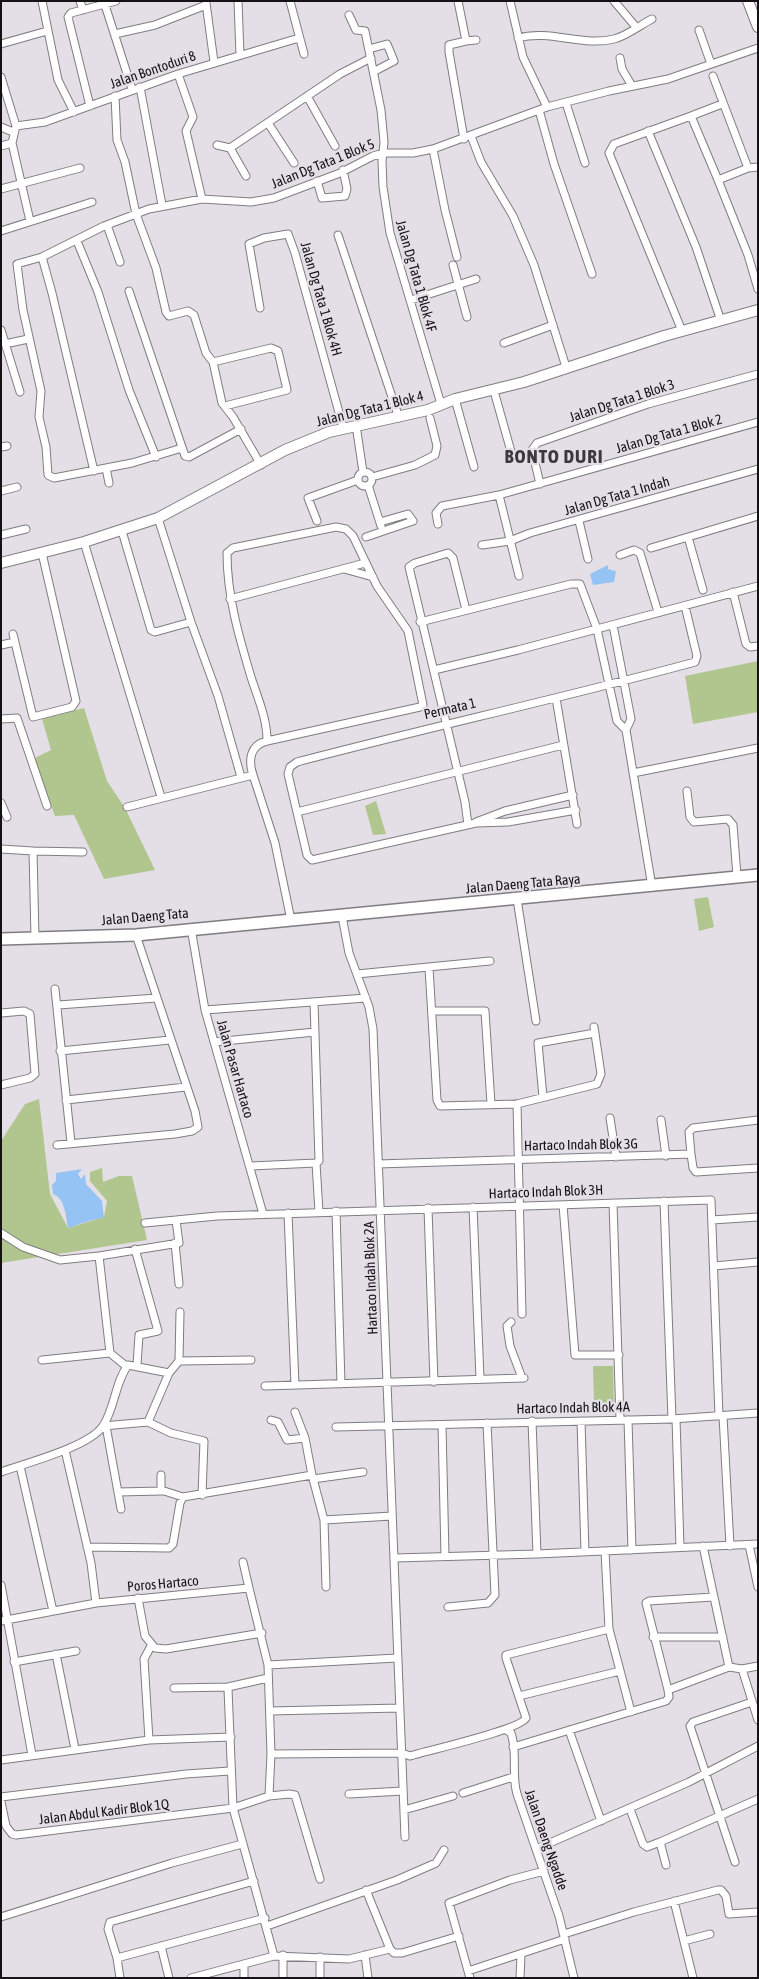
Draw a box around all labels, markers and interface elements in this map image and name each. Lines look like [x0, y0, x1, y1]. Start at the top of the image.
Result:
street label: Jalan Bontoduri 8 [108, 47, 198, 93]
street label: Jalan Dg Tata 1 Blok 5 [269, 136, 377, 192]
street label: Jalan Dg Tata 1 Blok 4F [392, 218, 440, 334]
street label: Jalan Dg Tata 1 Blok 4H [297, 240, 345, 358]
street label: Jalan Dg Tata 1 Blok 3 [567, 376, 677, 426]
street label: Jalan Dg Tata 1 Blok 4 [315, 388, 425, 430]
street label: Jalan Dg Tata 1 Blok 2 [614, 411, 724, 457]
district label: BONTO DURI [503, 446, 605, 468]
street label: Jalan Dg Tata 1 Indah [562, 473, 672, 519]
street label: Permata 1 [422, 695, 478, 723]
street label: Jalan Daeng Tata Raya [465, 871, 581, 897]
street label: Jalan Daeng Tata [101, 905, 189, 929]
street label: Jalan Pasar Hartaco [213, 1018, 257, 1120]
street label: Hartaco Indah Blok 3G [524, 1136, 638, 1154]
street label: Hartaco Indah Blok 3H [488, 1182, 604, 1202]
street label: Hartaco Indah Blok 2A [361, 1221, 381, 1335]
street label: Hartaco Indah Blok 4A [516, 1399, 630, 1417]
street label: Poros Hartaco [127, 1573, 199, 1595]
street label: Jalan Daeng Ngadde [521, 1787, 571, 1893]
street label: Jalan Abdul Kadir Blok 1Q [38, 1796, 170, 1828]

